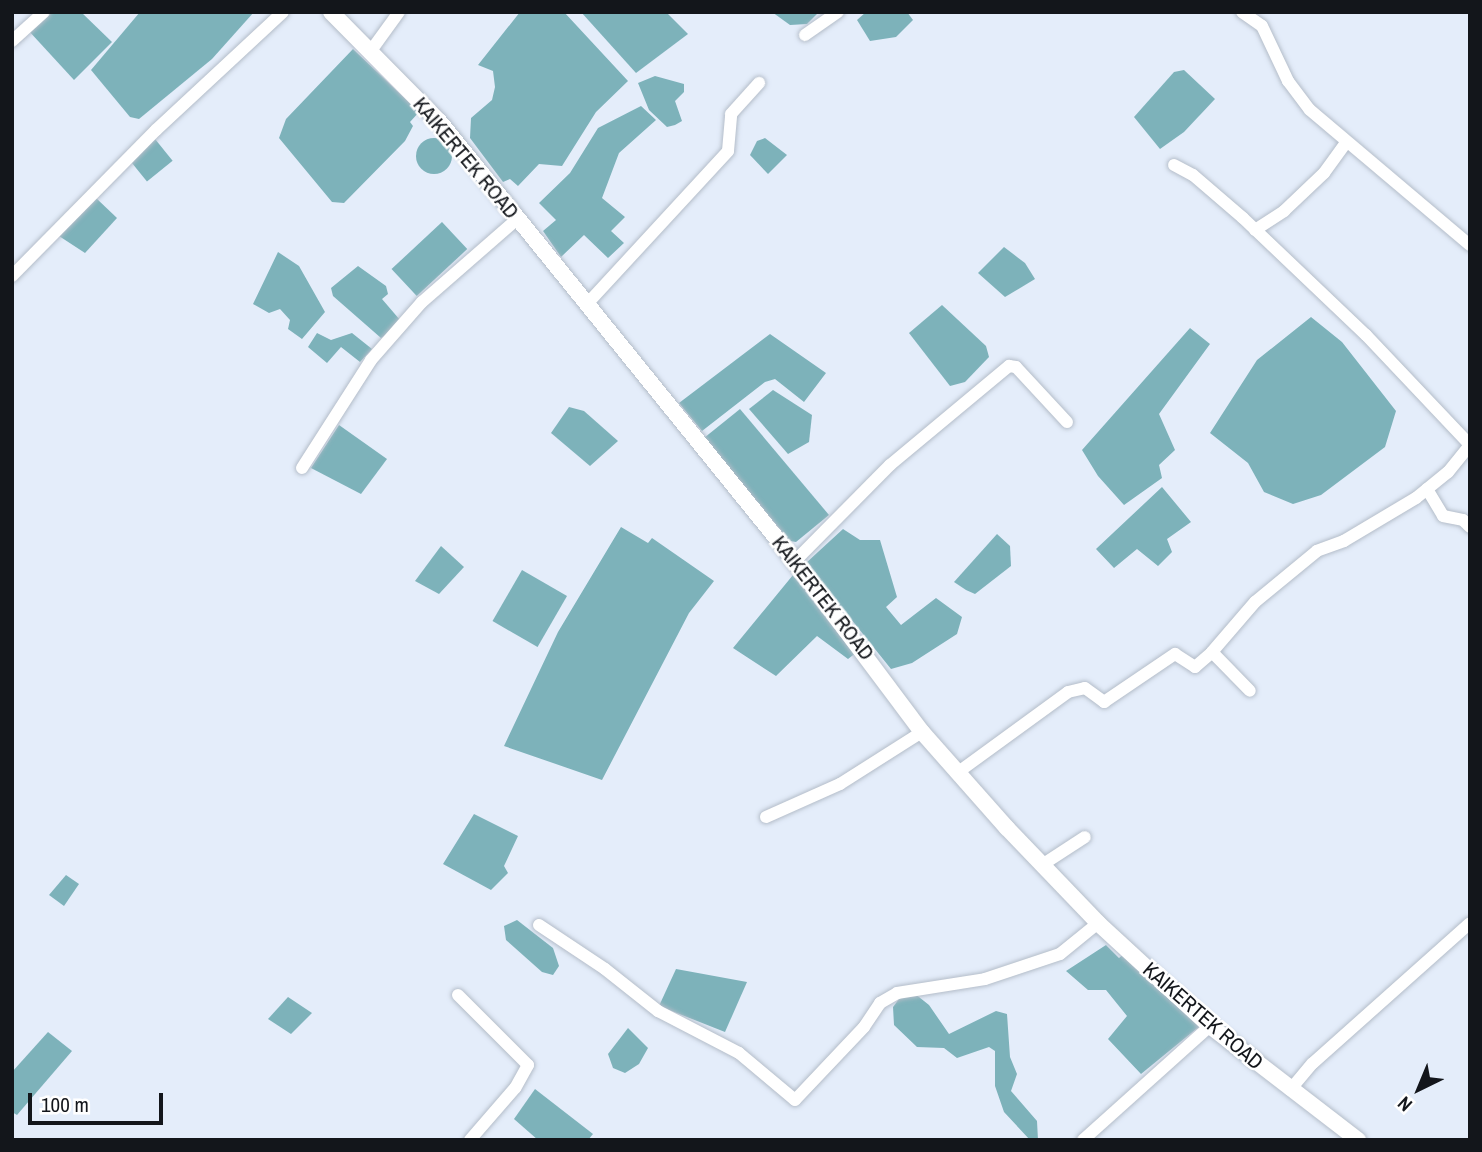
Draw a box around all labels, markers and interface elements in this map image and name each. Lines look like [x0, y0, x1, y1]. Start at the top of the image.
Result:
street label: KAIKERTEK ROAD [408, 92, 524, 224]
street label: KAIKERTEK ROAD [767, 531, 879, 665]
street label: KAIKERTEK ROAD [1138, 957, 1268, 1075]
north arrow [1384, 1054, 1454, 1124]
scale bar [32, 1078, 166, 1122]
text: 100 m [41, 1090, 89, 1119]
text: N [1392, 1091, 1418, 1118]

